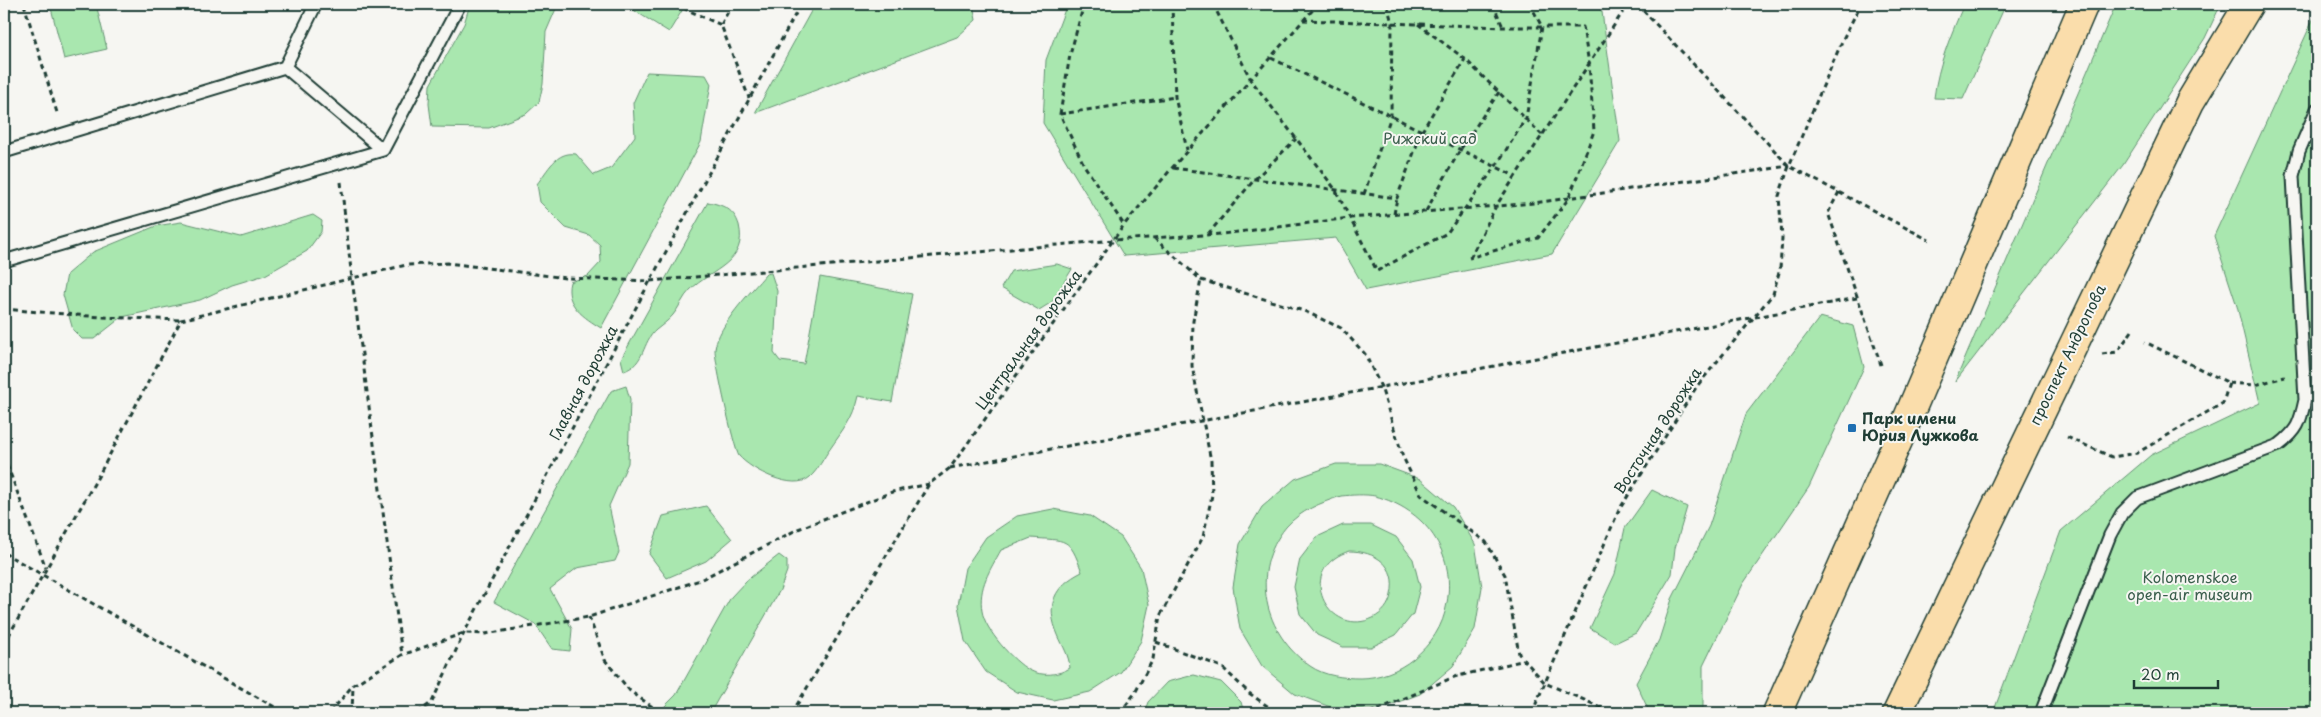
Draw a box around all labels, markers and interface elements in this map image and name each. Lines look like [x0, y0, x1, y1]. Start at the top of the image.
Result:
park label: Рижский сад [1383, 126, 1477, 149]
street label: Центральная дорожка [969, 264, 1087, 414]
street label: проспект Андропова [2022, 279, 2111, 429]
street label: Главная дорожка [543, 320, 623, 444]
street label: Восточная дорожка [1607, 362, 1707, 498]
place label: Парк имени Юрия Лужкова [1862, 406, 1979, 446]
marker: Парк имени Юрия Лужкова [1846, 422, 1858, 434]
park label: Kolomenskoe open-air museum [2127, 565, 2253, 605]
scale bar [2134, 657, 2217, 689]
text: 20 m [2141, 662, 2180, 685]

